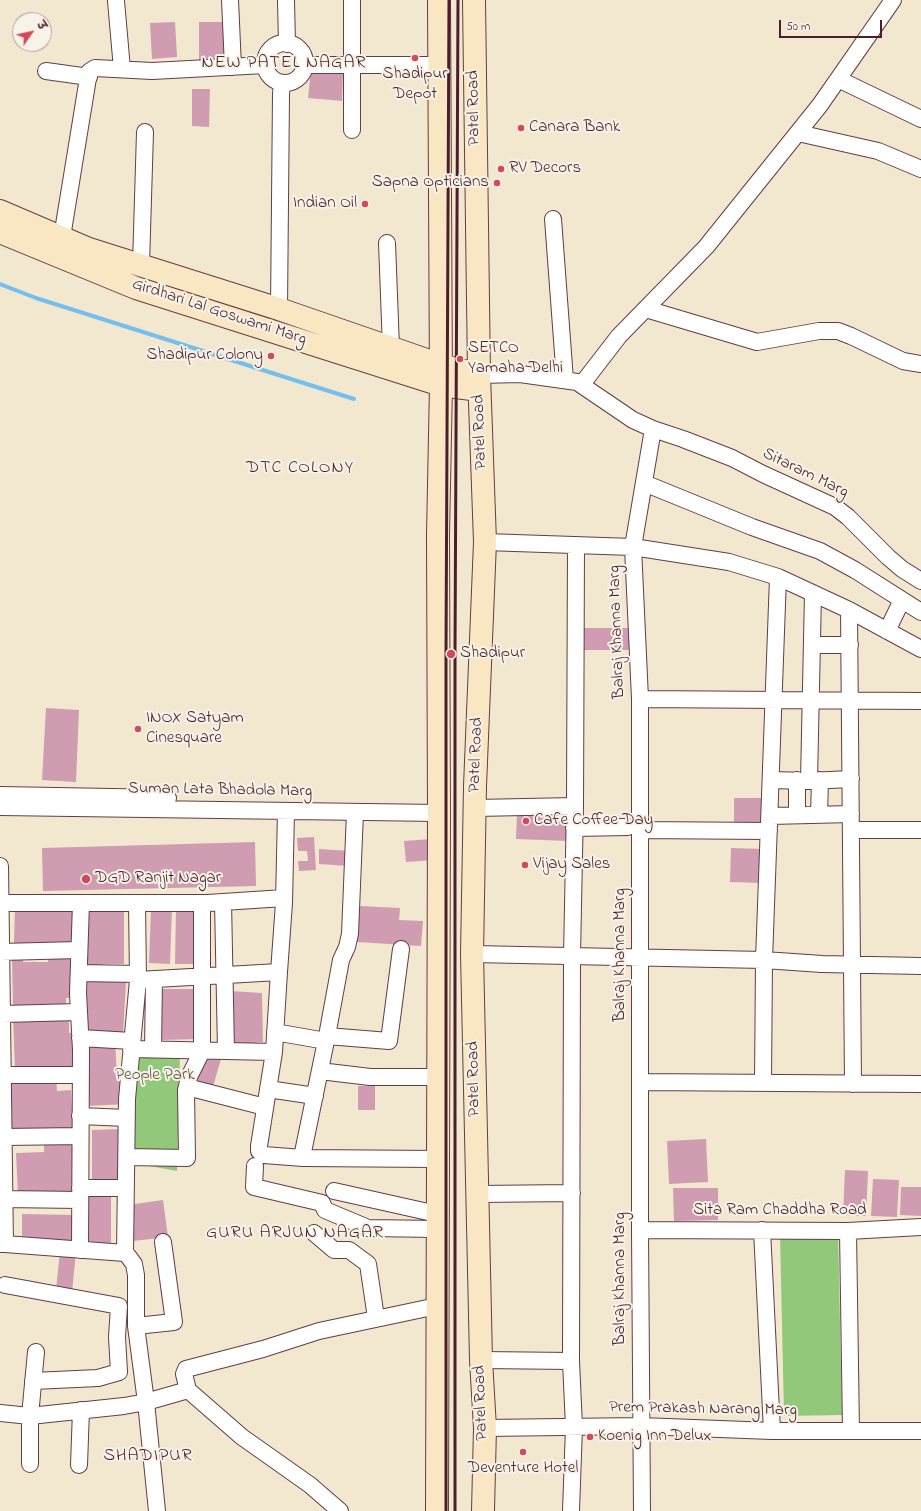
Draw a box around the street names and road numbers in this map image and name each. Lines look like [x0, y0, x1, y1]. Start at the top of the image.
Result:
street label: Patel Road [464, 70, 486, 146]
street label: Girdhari Lal Goswami Marg [129, 275, 309, 351]
street label: Patel Road [469, 394, 493, 470]
street label: Sitaram Marg [759, 444, 851, 504]
street label: Balraj Khanna Marg [605, 565, 631, 699]
street label: Patel Road [465, 717, 489, 793]
street label: Suman Lata Bhadola Marg [128, 779, 312, 803]
street label: Balraj Khanna Marg [611, 888, 631, 1022]
street label: Patel Road [464, 1041, 486, 1117]
street label: Sita Ram Chaddha Road [693, 1201, 867, 1221]
street label: Balraj Khanna Marg [611, 1212, 631, 1346]
street label: Patel Road [470, 1365, 494, 1441]
street label: Prem Prakash Narang Marg [609, 1398, 797, 1422]

